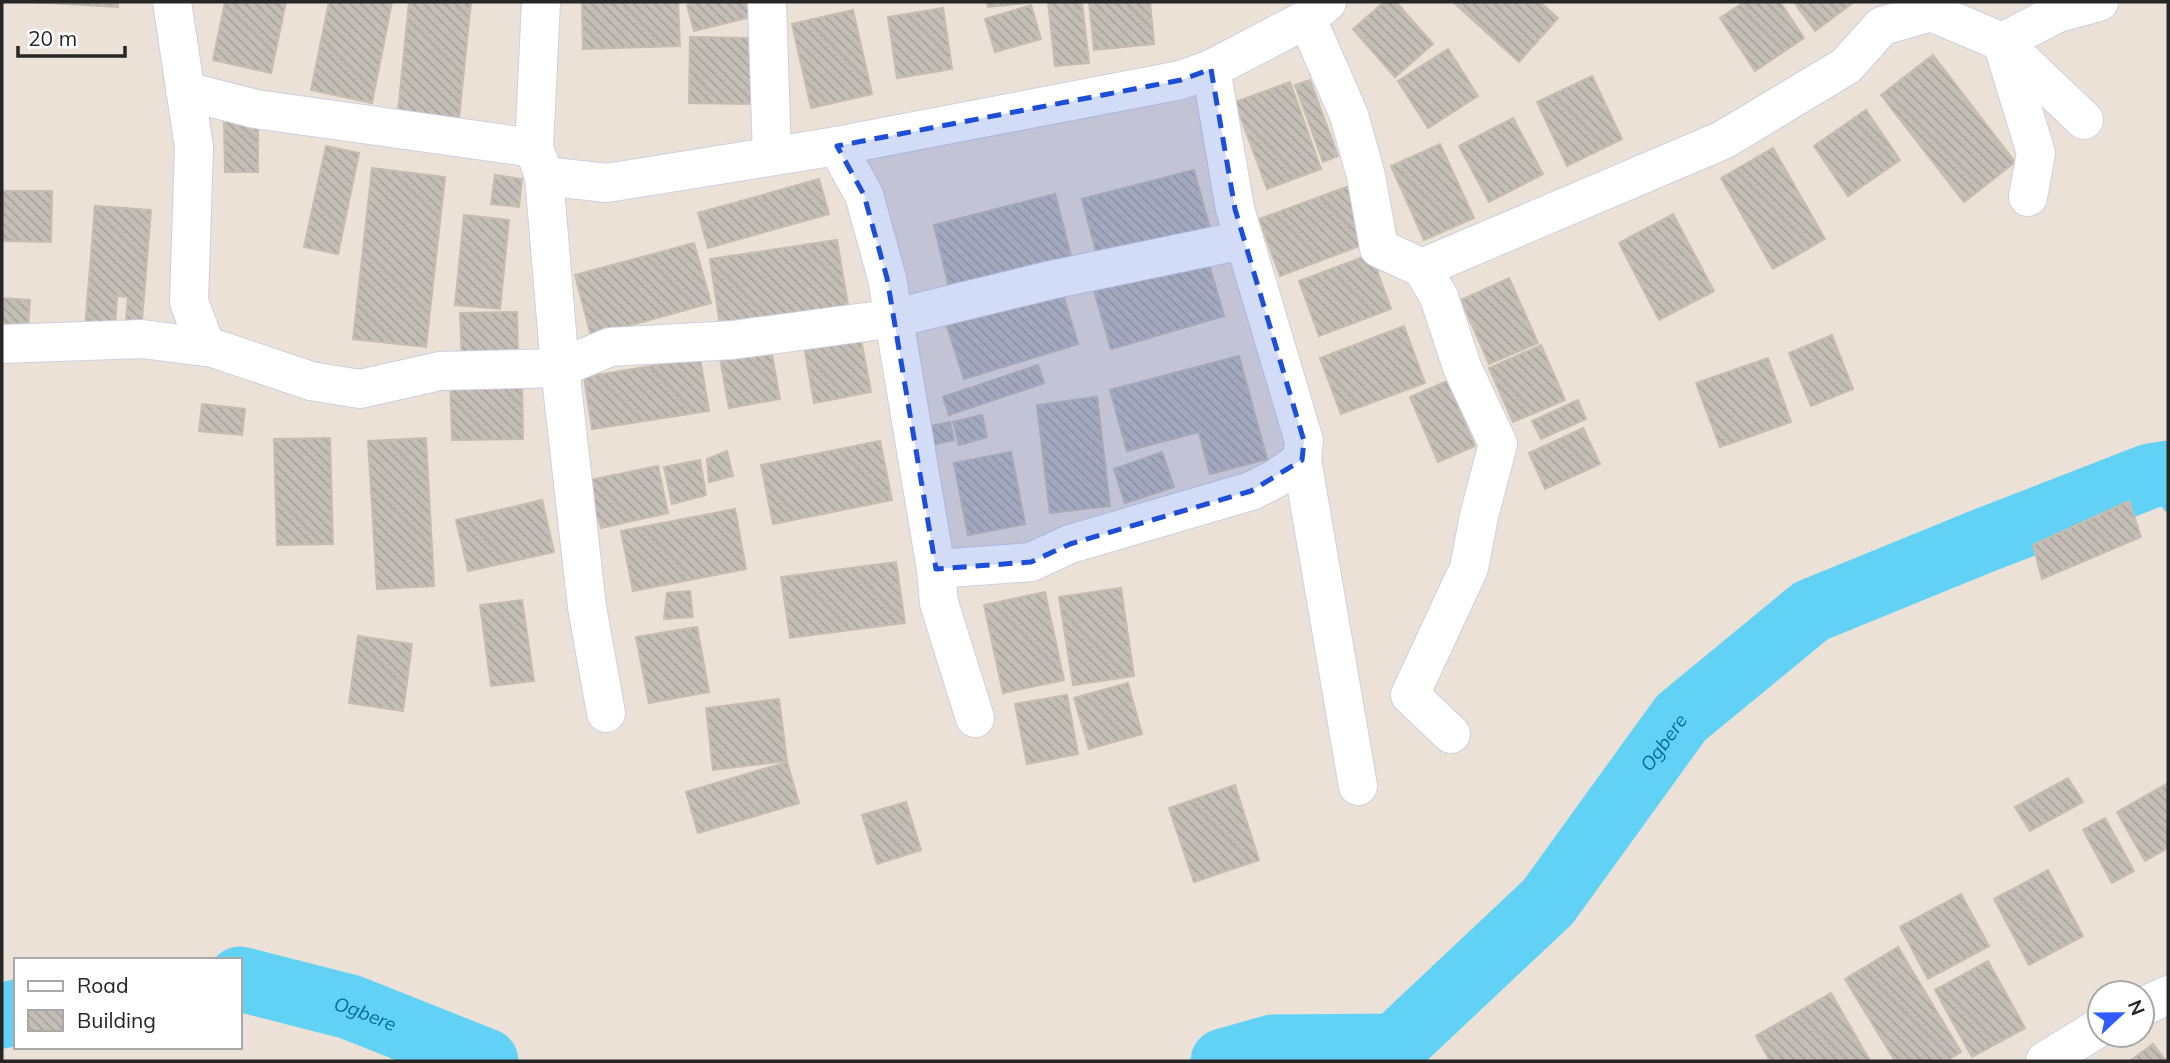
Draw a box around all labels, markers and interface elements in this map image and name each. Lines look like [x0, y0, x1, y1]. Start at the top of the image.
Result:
scale bar [18, 14, 124, 58]
text: 20 m [28, 25, 77, 51]
water label: Ogbere [1635, 709, 1692, 776]
legend [14, 958, 242, 1049]
text: Road [77, 972, 128, 998]
north arrow [2086, 979, 2156, 1049]
water label: Ogbere [332, 991, 400, 1036]
text: N [2123, 996, 2151, 1019]
text: Building [77, 1007, 156, 1033]

